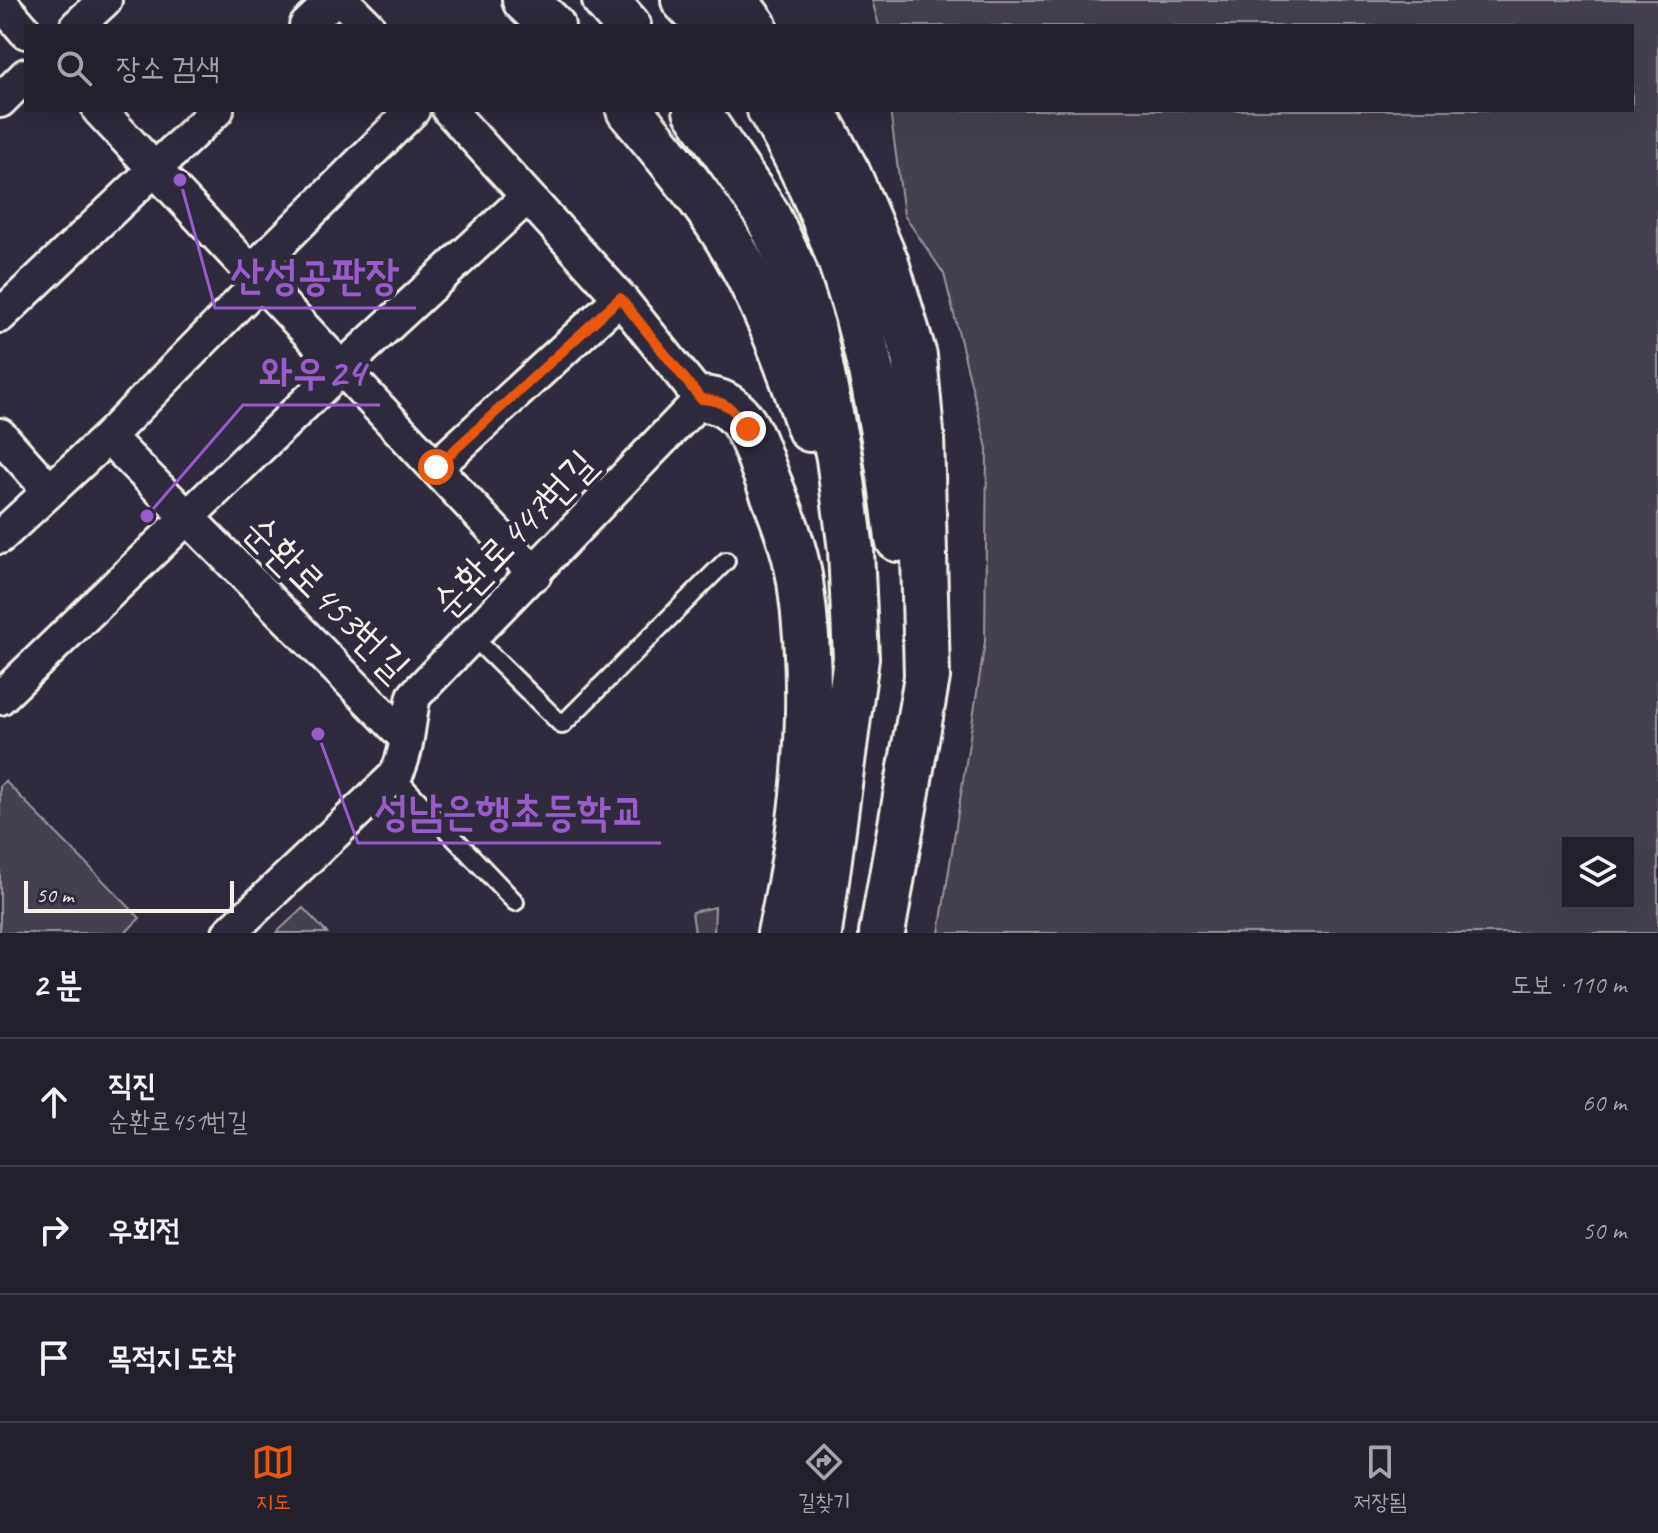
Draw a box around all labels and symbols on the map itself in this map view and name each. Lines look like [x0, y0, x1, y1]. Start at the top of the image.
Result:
callout: 산성공판장 [215, 242, 416, 308]
text: 산성공판장 [231, 249, 400, 302]
callout: 와우24 [243, 339, 380, 405]
text: 와우24 [259, 346, 370, 399]
route end [730, 411, 766, 447]
street label: 순환로447번길 [421, 439, 607, 629]
route start [418, 449, 454, 485]
street label: 순환로453번길 [233, 504, 421, 692]
callout: 성남은행초등학교 [358, 777, 661, 843]
text: 성남은행초등학교 [375, 785, 645, 838]
scale bar [24, 877, 234, 913]

